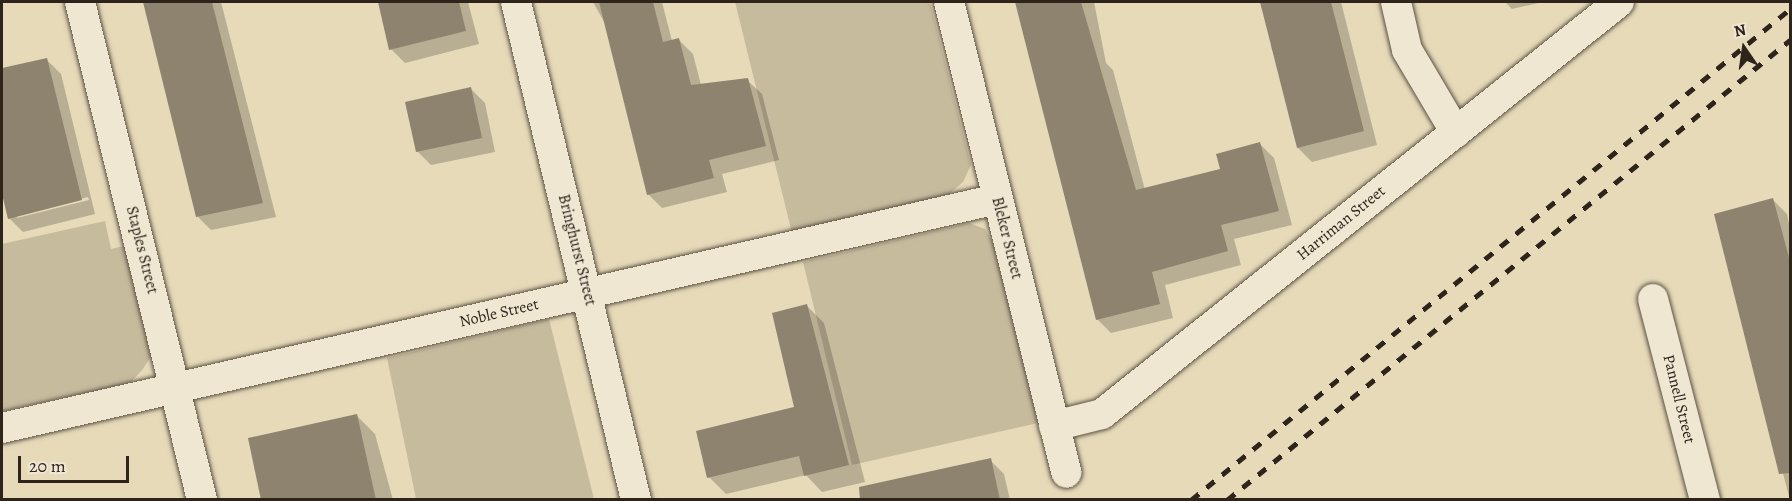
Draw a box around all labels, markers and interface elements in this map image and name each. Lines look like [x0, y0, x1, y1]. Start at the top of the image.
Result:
north arrow [1714, 18, 1774, 78]
text: N [1732, 18, 1748, 42]
street label: Harriman Street [1293, 182, 1389, 264]
street label: Bringhurst Street [554, 192, 600, 308]
street label: Bleker Street [988, 195, 1026, 281]
street label: Staples Street [122, 204, 162, 296]
street label: Noble Street [457, 295, 541, 331]
street label: Pannell Street [1659, 353, 1699, 445]
scale bar [21, 444, 132, 482]
text: 20 m [29, 454, 66, 478]

